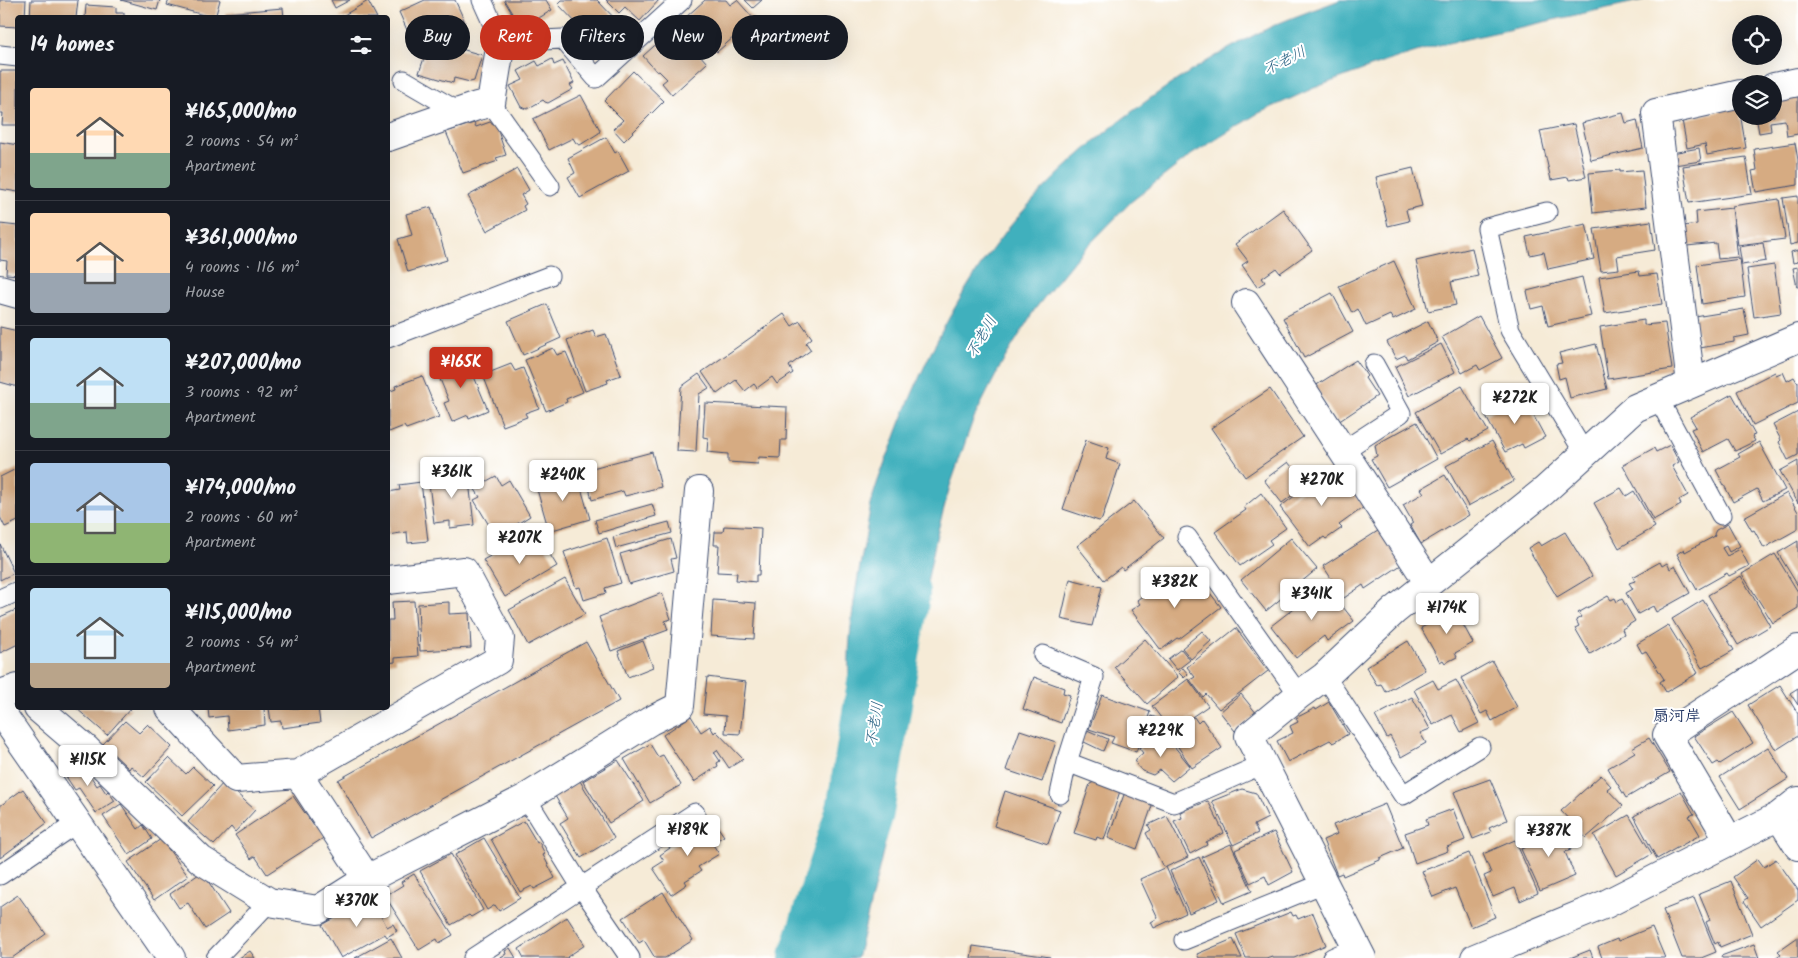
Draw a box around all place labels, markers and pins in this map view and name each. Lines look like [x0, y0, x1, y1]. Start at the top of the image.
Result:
pin: ¥165K [426, 346, 496, 389]
pin: ¥272K [1480, 382, 1550, 425]
pin: ¥361K [417, 456, 487, 499]
pin: ¥240K [528, 460, 598, 502]
pin: ¥270K [1287, 464, 1357, 507]
pin: ¥207K [485, 522, 555, 565]
pin: ¥382K [1140, 566, 1210, 609]
pin: ¥341K [1277, 578, 1347, 621]
pin: ¥174K [1412, 592, 1482, 635]
pin: ¥229K [1126, 716, 1196, 758]
pin: ¥115K [53, 744, 123, 787]
pin: ¥189K [653, 814, 723, 857]
pin: ¥387K [1514, 816, 1584, 858]
pin: ¥370K [322, 886, 392, 928]

